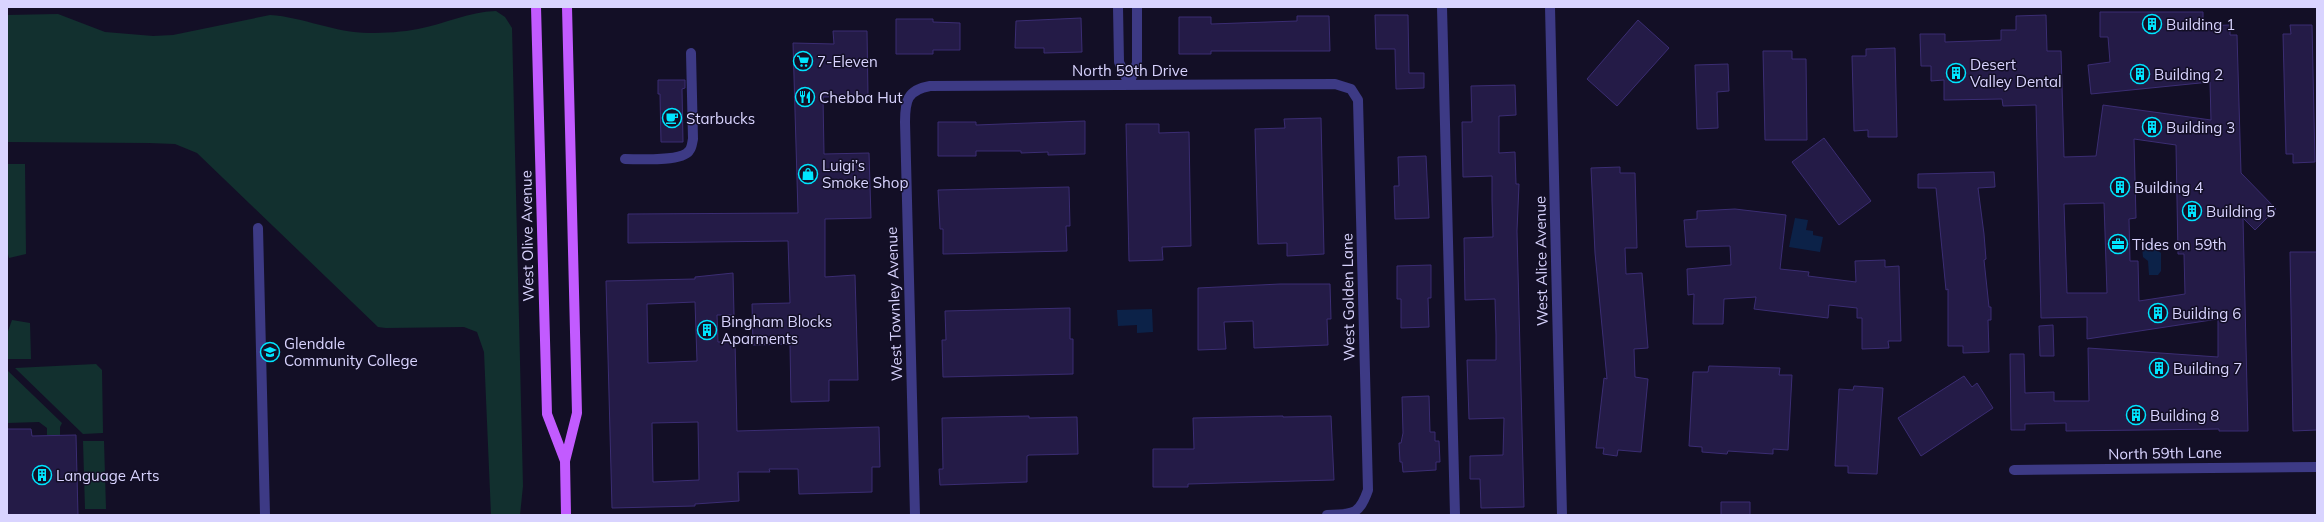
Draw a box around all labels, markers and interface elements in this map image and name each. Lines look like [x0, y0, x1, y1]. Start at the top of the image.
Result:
building icon: Building 1 [2141, 13, 2163, 35]
place label: Building 1 [2166, 15, 2235, 34]
supermarket icon: 7-Eleven [792, 50, 814, 72]
place label: 7-Eleven [817, 52, 878, 71]
place label: Desert Valley Dental [1970, 55, 2062, 91]
street label: North 59th Drive [1072, 61, 1188, 80]
building icon: Desert Valley Dental [1945, 62, 1967, 84]
building icon: Building 2 [2129, 63, 2151, 85]
place label: Building 2 [2154, 65, 2223, 84]
restaurant icon: Chebba Hut [794, 86, 816, 108]
place label: Chebba Hut [819, 88, 903, 107]
cafe icon: Starbucks [661, 107, 683, 129]
place label: Starbucks [686, 109, 755, 128]
building icon: Building 3 [2141, 116, 2163, 138]
place label: Building 3 [2166, 118, 2235, 137]
place label: Luigi’s Smoke Shop [822, 156, 908, 192]
shop icon: Luigi’s Smoke Shop [797, 163, 819, 185]
street label: West Olive Avenue [516, 170, 538, 302]
building icon: Building 4 [2109, 176, 2131, 198]
place label: Building 4 [2134, 178, 2203, 197]
street label: West Alice Avenue [1530, 196, 1552, 326]
building icon: Building 5 [2181, 200, 2203, 222]
place label: Building 5 [2206, 202, 2275, 221]
street label: West Townley Avenue [882, 226, 906, 382]
street label: West Golden Lane [1337, 233, 1359, 361]
office icon: Tides on 59th [2107, 233, 2129, 255]
place label: Tides on 59th [2132, 235, 2226, 254]
building icon: Building 6 [2147, 302, 2169, 324]
place label: Building 6 [2172, 304, 2241, 323]
place label: Bingham Blocks Aparments [721, 312, 832, 348]
building icon: Bingham Blocks Aparments [696, 319, 718, 341]
place label: Glendale Community College [284, 334, 418, 370]
school or university icon: Glendale Community College [259, 341, 281, 363]
building icon: Building 7 [2148, 357, 2170, 379]
place label: Building 7 [2173, 359, 2242, 378]
building icon: Building 8 [2125, 404, 2147, 426]
place label: Building 8 [2150, 406, 2219, 425]
street label: North 59th Lane [2108, 443, 2222, 463]
building icon: Language Arts [31, 464, 53, 486]
place label: Language Arts [56, 466, 159, 485]

